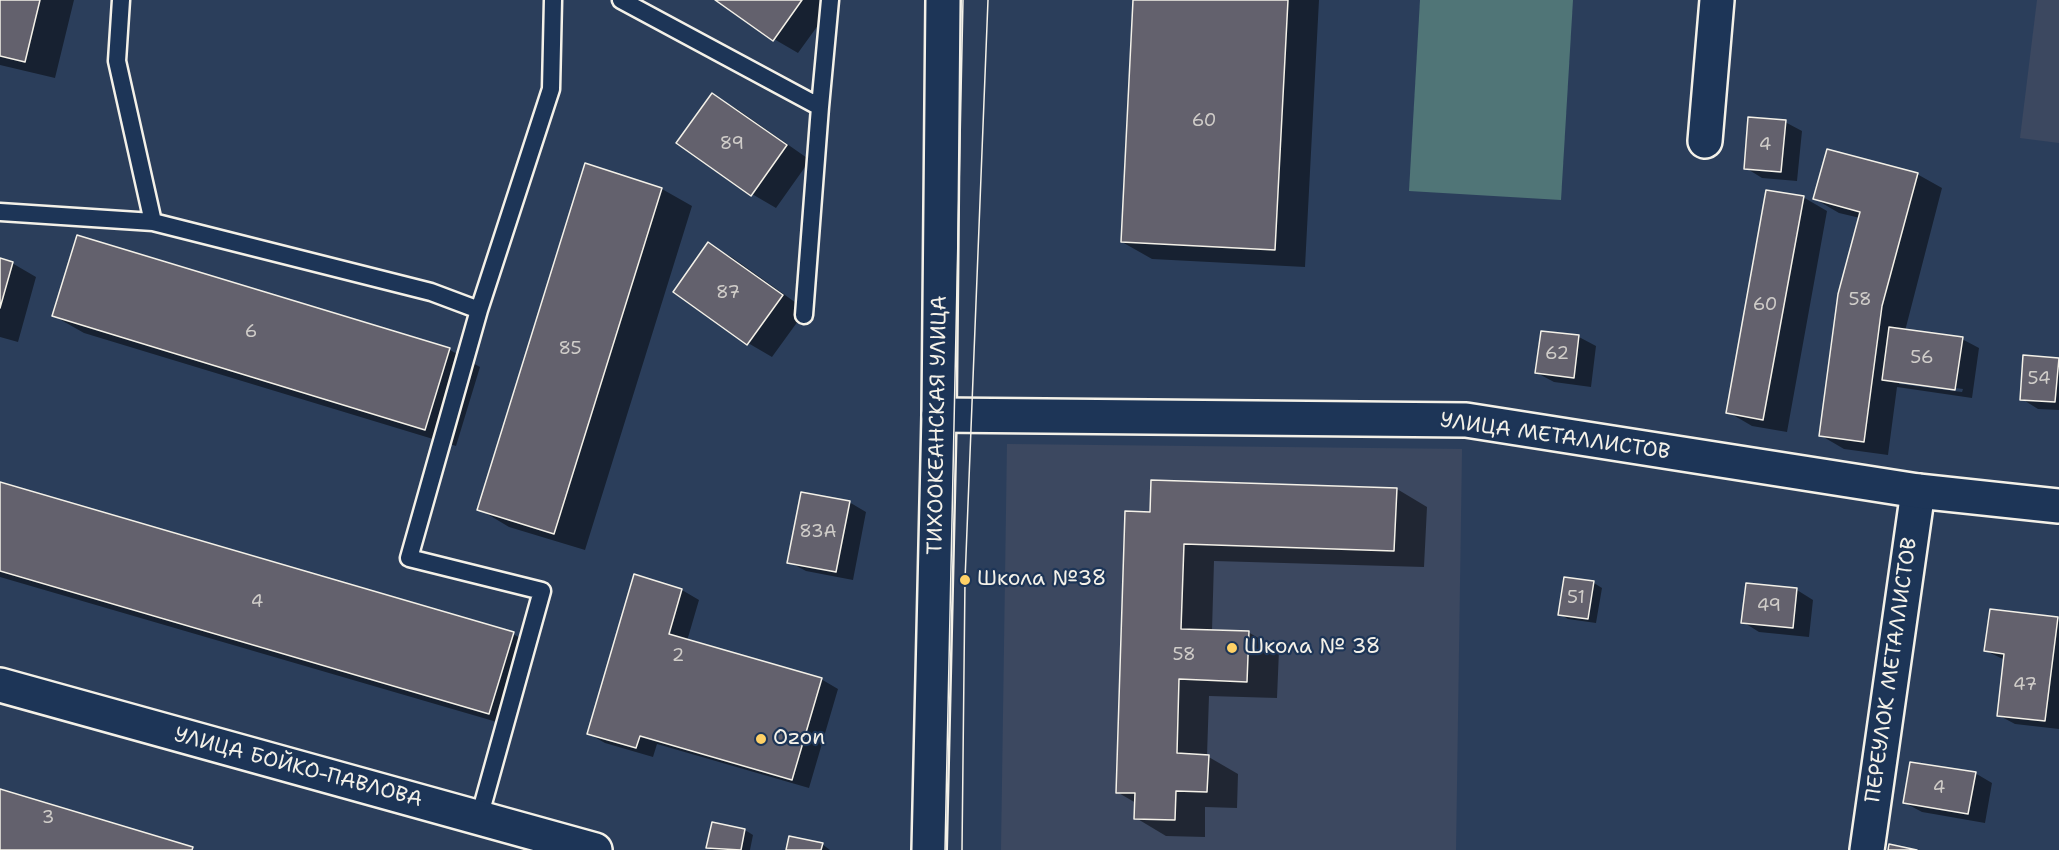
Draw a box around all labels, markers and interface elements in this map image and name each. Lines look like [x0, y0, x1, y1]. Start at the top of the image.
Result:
house number: 60 [1192, 110, 1216, 132]
house number: 89 [720, 133, 744, 155]
house number: 4 [1759, 134, 1771, 156]
house number: 87 [716, 282, 740, 304]
house number: 58 [1848, 289, 1872, 311]
house number: 60 [1753, 294, 1777, 316]
street label: ТИХООКЕАНСКАЯ УЛИЦА [923, 295, 953, 555]
house number: 6 [245, 321, 257, 343]
house number: 85 [558, 338, 582, 360]
house number: 62 [1545, 343, 1569, 365]
house number: 56 [1910, 347, 1934, 369]
house number: 54 [2027, 368, 2051, 390]
street label: УЛИЦА МЕТАЛЛИСТОВ [1438, 408, 1672, 466]
house number: 83А [799, 521, 837, 543]
street label: ПЕРЕУЛОК МЕТАЛЛИСТОВ [1861, 536, 1923, 804]
place label: Школа №38 [977, 567, 1106, 593]
marker: Школа №38 [958, 573, 972, 587]
house number: 51 [1567, 587, 1585, 609]
house number: 4 [251, 591, 263, 613]
house number: 49 [1757, 595, 1781, 617]
place label: Школа № 38 [1244, 635, 1381, 661]
marker: Школа № 38 [1225, 641, 1239, 655]
house number: 58 [1172, 644, 1196, 666]
house number: 2 [672, 645, 684, 667]
house number: 47 [2013, 674, 2037, 696]
street label: УЛИЦА БОЙКО-ПАВЛОВА [171, 723, 425, 813]
place label: Ozon [773, 726, 825, 752]
marker: Ozon [754, 732, 768, 746]
house number: 4 [1933, 777, 1945, 799]
house number: 3 [42, 807, 54, 829]

